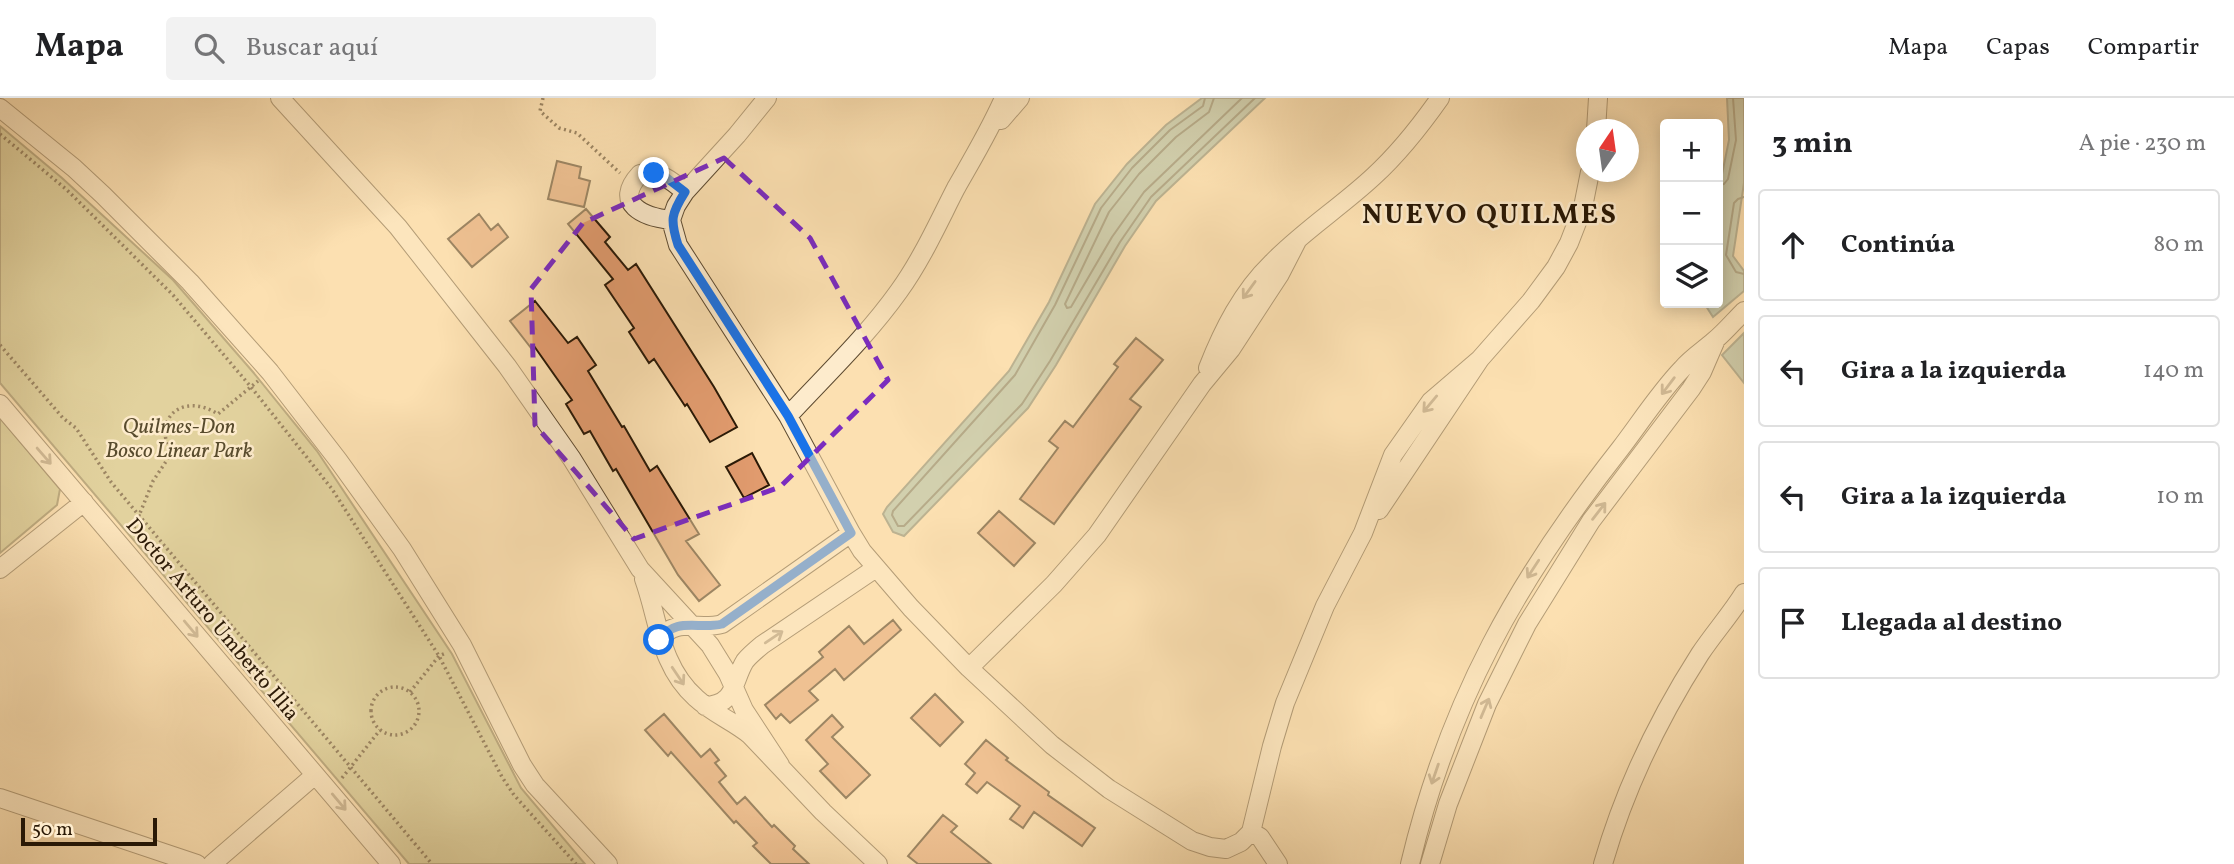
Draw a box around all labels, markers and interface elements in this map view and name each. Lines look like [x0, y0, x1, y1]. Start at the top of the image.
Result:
search box [166, 17, 656, 80]
text: Mapa [35, 25, 124, 71]
icon: search [190, 29, 228, 67]
text: Buscar aquí [246, 30, 378, 66]
text: Mapa [1888, 31, 1948, 65]
text: Capas [1986, 31, 2050, 65]
text: Compartir [2088, 31, 2199, 65]
north arrow [1576, 119, 1639, 182]
map controls [1660, 119, 1723, 308]
button: + [1660, 119, 1723, 182]
text: 3 min [1772, 123, 1853, 165]
text: A pie · 230 m [2079, 128, 2206, 160]
route end [638, 157, 669, 188]
button: − [1660, 182, 1723, 245]
district label: NUEVO QUILMES [1362, 196, 1618, 235]
icon: ahead [1774, 226, 1812, 264]
text: Continúa [1841, 227, 1955, 263]
text: 80 m [2154, 229, 2204, 261]
button: layers [1660, 245, 1723, 308]
one-way arrow [1242, 280, 1257, 299]
icon: left [1774, 352, 1812, 390]
text: Gira a la izquierda [1841, 353, 2066, 389]
text: 140 m [2143, 355, 2204, 387]
one-way arrow [1661, 377, 1676, 395]
one-way arrow [1422, 395, 1437, 413]
park label: Quilmes-Don Bosco Linear Park [106, 413, 253, 466]
one-way arrow [36, 446, 52, 464]
icon: left [1774, 478, 1812, 516]
text: Gira a la izquierda [1841, 479, 2066, 515]
text: 10 m [2156, 481, 2204, 513]
one-way arrow [1592, 502, 1607, 521]
street label: Doctor Arturo Umberto Illia [118, 512, 305, 728]
one-way arrow [1526, 559, 1540, 578]
icon: arrive [1774, 604, 1812, 642]
text: Llegada al destino [1841, 605, 2062, 641]
one-way arrow [183, 620, 199, 638]
route start [643, 624, 674, 655]
one-way arrow [764, 629, 784, 643]
one-way arrow [671, 666, 685, 685]
one-way arrow [1480, 697, 1493, 719]
one-way arrow [1428, 762, 1440, 784]
one-way arrow [331, 793, 347, 811]
scale bar [21, 815, 158, 847]
text: 50 m [32, 817, 73, 843]

